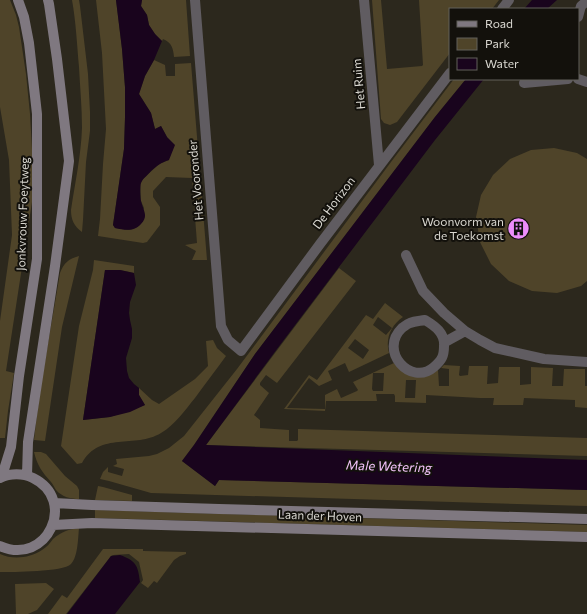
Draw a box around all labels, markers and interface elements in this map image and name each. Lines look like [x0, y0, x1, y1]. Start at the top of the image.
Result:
legend [449, 8, 579, 80]
text: Road [485, 16, 513, 30]
text: Park [485, 36, 511, 50]
text: Water [485, 56, 519, 70]
street label: Het Ruim [349, 58, 367, 110]
street label: Het Vooronder [184, 139, 206, 221]
street label: Jonkvrouw Foeytweg [13, 156, 32, 271]
street label: De Horizon [309, 174, 357, 231]
place label: Woonvorm van de Toekomst [422, 214, 504, 242]
building icon: Woonvorm van de Toekomst [506, 216, 532, 242]
water label: Male Wetering [346, 457, 433, 476]
street label: Laan der Hoven [278, 507, 362, 523]

